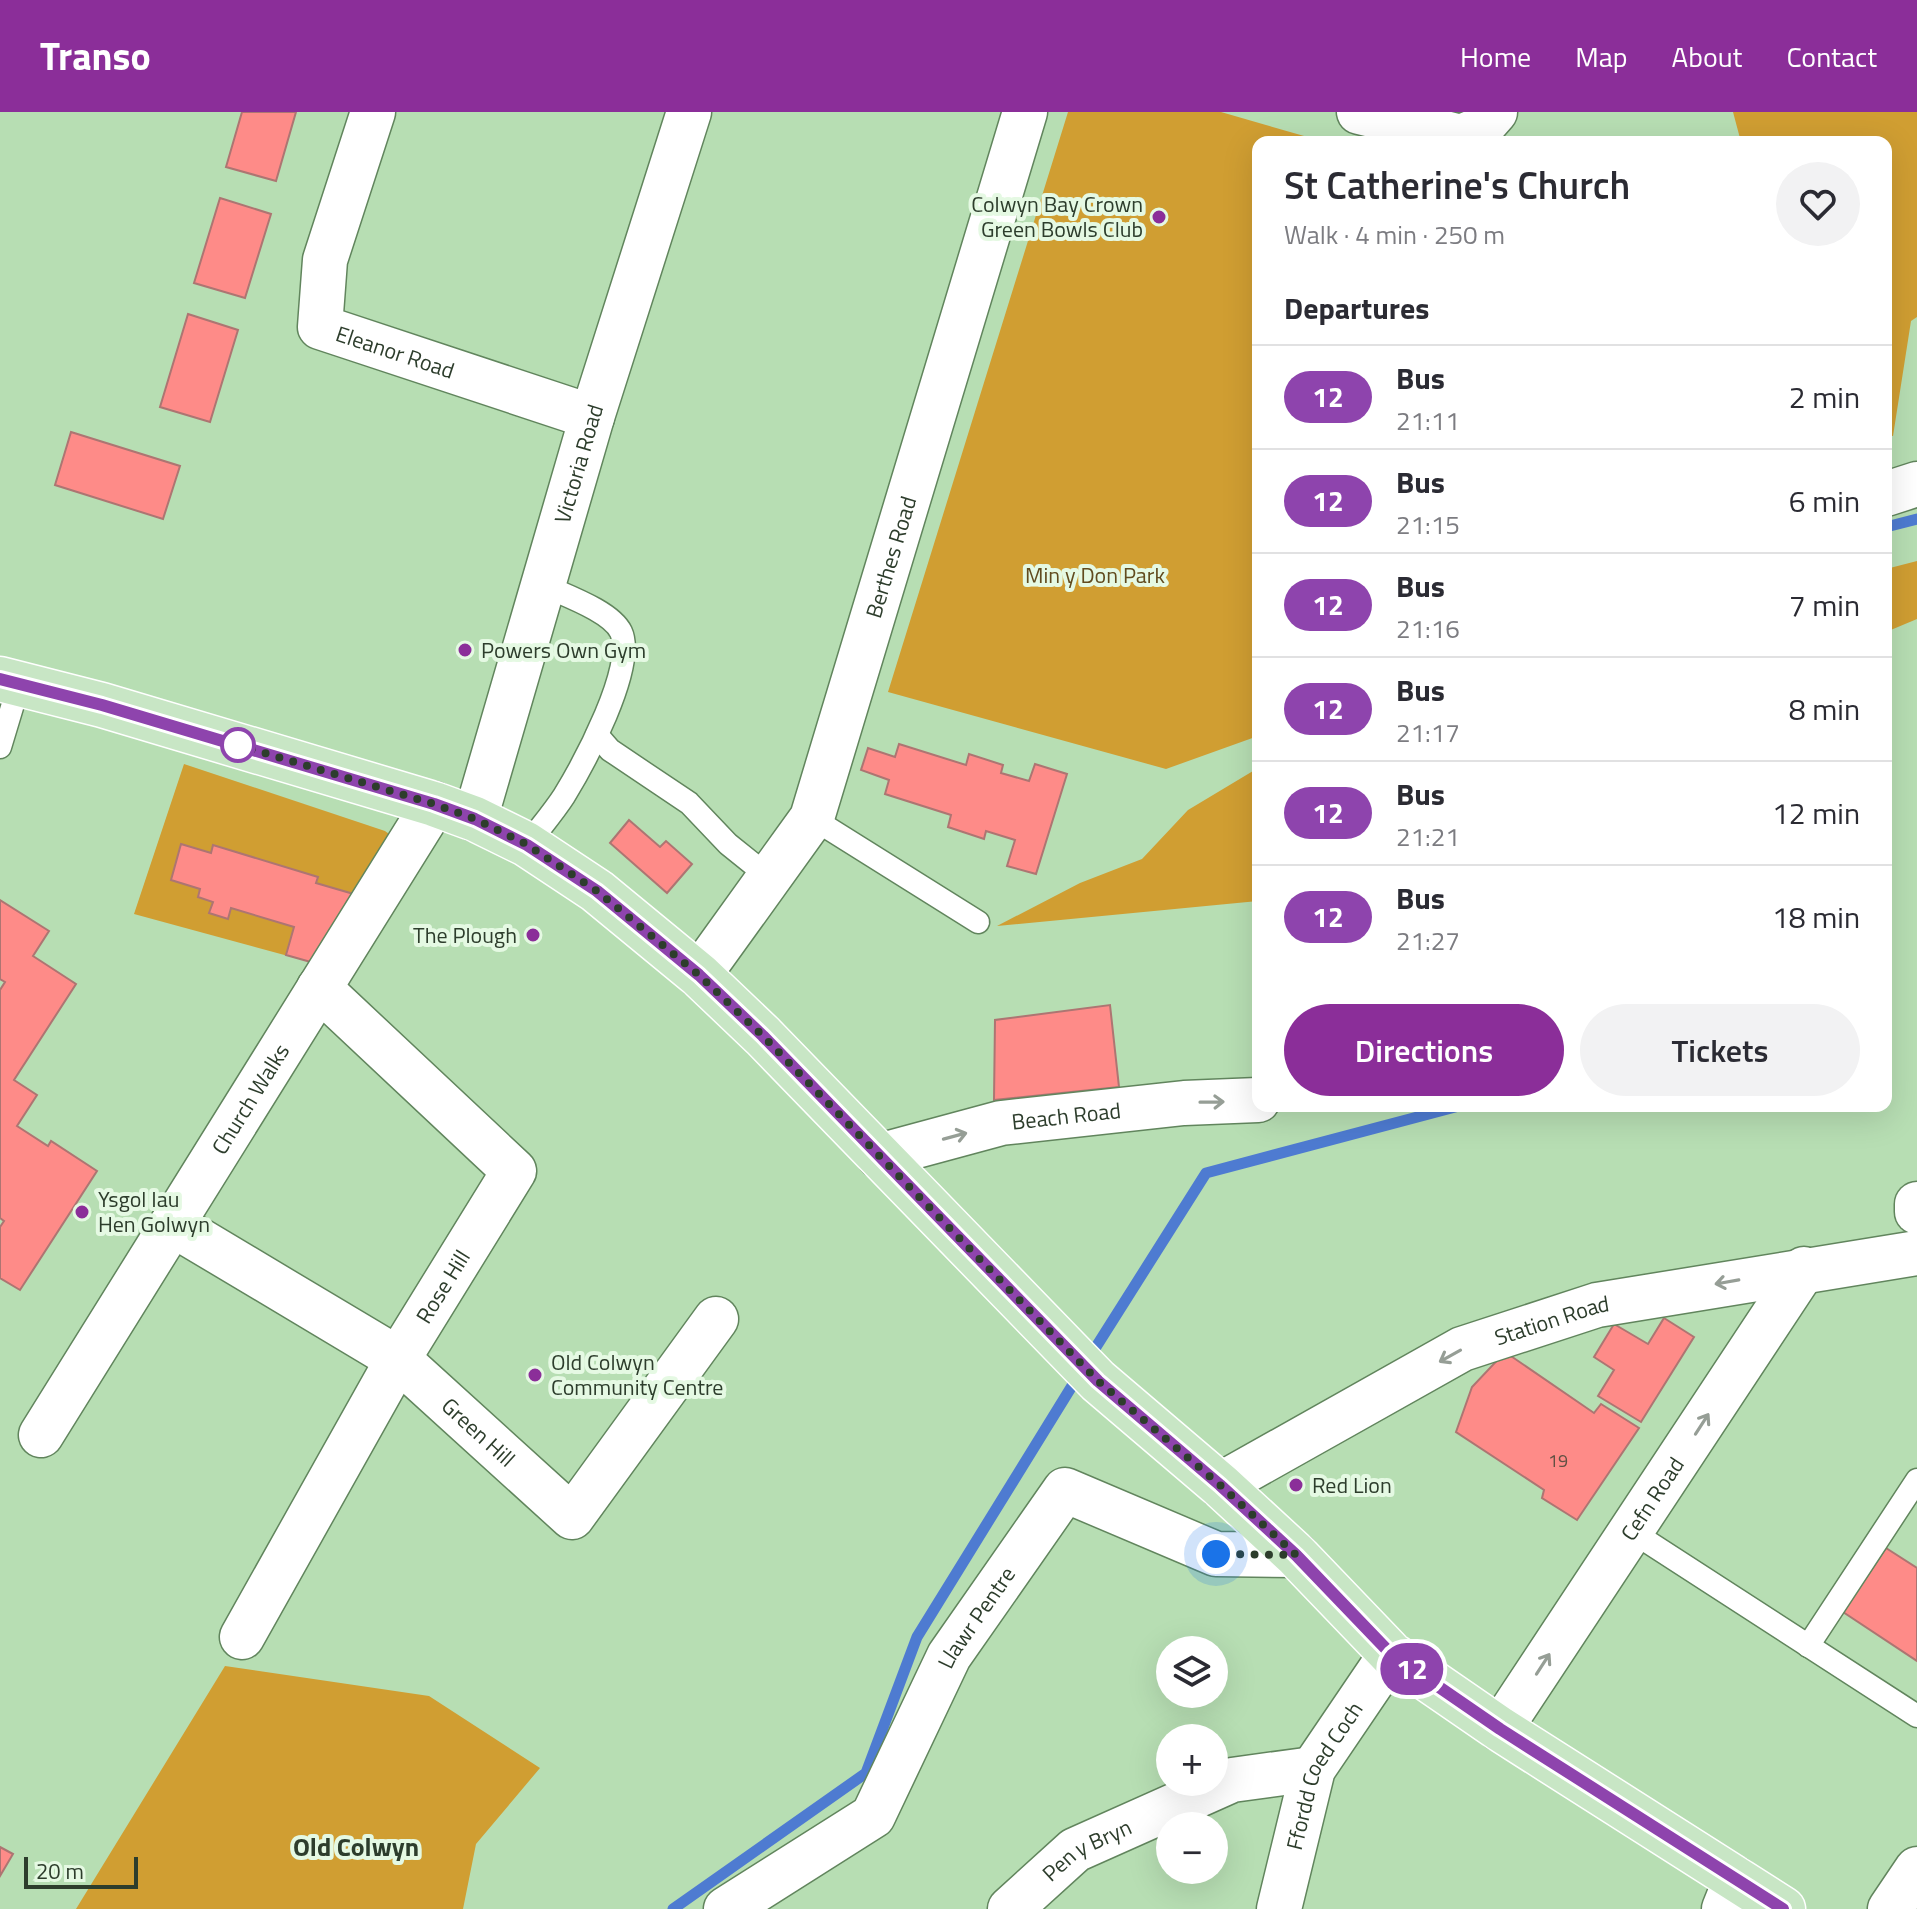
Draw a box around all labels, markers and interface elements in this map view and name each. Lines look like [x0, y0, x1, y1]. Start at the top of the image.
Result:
text: Transo [40, 27, 151, 85]
text: Home [1460, 35, 1531, 78]
text: Map [1575, 35, 1628, 78]
text: About [1672, 35, 1742, 78]
text: Contact [1786, 35, 1877, 78]
text: St Catherine's Church [1284, 156, 1630, 214]
button: heart [1776, 162, 1860, 246]
place label: Colwyn Bay Crown Green Bowls Club [971, 187, 1143, 246]
marker: Colwyn Bay Crown Green Bowls Club [1150, 208, 1168, 226]
text: Walk · 4 min · 250 m [1284, 215, 1505, 254]
text: Departures [1284, 285, 1429, 331]
street label: Eleanor Road [331, 316, 459, 387]
text: Bus [1396, 355, 1445, 401]
text: 2 min [1789, 374, 1860, 420]
text: 12 [1312, 375, 1344, 418]
street label: Victoria Road [545, 400, 612, 527]
text: 21:11 [1396, 401, 1460, 440]
text: Bus [1396, 459, 1445, 505]
text: 6 min [1789, 478, 1860, 524]
text: 12 [1312, 479, 1344, 522]
street label: Berthes Road [856, 492, 925, 622]
text: 21:15 [1396, 505, 1460, 544]
park label: Min y Don Park [1025, 558, 1165, 592]
text: Bus [1396, 563, 1445, 609]
text: 7 min [1789, 582, 1860, 628]
text: 12 [1312, 583, 1344, 626]
text: 21:16 [1396, 609, 1460, 648]
place label: Powers Own Gym [481, 633, 646, 667]
marker: Powers Own Gym [456, 641, 474, 659]
text: Bus [1396, 667, 1445, 713]
text: 8 min [1789, 686, 1860, 732]
text: 12 [1312, 687, 1344, 730]
text: 21:17 [1396, 713, 1460, 752]
unlabelled marker [221, 728, 255, 762]
text: Bus [1396, 771, 1445, 817]
text: 12 min [1772, 790, 1860, 836]
text: 12 [1312, 791, 1344, 834]
text: 21:21 [1396, 817, 1460, 856]
text: Bus [1396, 875, 1445, 921]
text: 18 min [1772, 894, 1860, 940]
text: 12 [1312, 895, 1344, 938]
place label: The Plough [413, 918, 517, 952]
text: 21:27 [1396, 921, 1460, 960]
marker: The Plough [524, 926, 542, 944]
button: Directions [1284, 1004, 1564, 1096]
button: Tickets [1580, 1004, 1860, 1096]
street label: Church Walks [203, 1037, 298, 1161]
street label: Beach Road [1010, 1093, 1123, 1139]
one-way arrow [1198, 1095, 1225, 1110]
one-way arrow [941, 1128, 967, 1143]
place label: Ysgol Iau Hen Golwyn [98, 1182, 210, 1241]
marker: Ysgol Iau Hen Golwyn [73, 1203, 91, 1221]
street label: Rose Hill [407, 1243, 479, 1330]
one-way arrow [1715, 1276, 1741, 1291]
street label: Station Road [1490, 1286, 1611, 1354]
place label: Old Colwyn Community Centre [551, 1345, 723, 1404]
one-way arrow [1439, 1348, 1462, 1364]
marker: Old Colwyn Community Centre [526, 1366, 544, 1384]
street label: Green Hill [434, 1389, 523, 1475]
one-way arrow [1694, 1413, 1710, 1436]
house number: 19 [1548, 1447, 1568, 1474]
street label: Cefn Road [1612, 1450, 1692, 1548]
place label: Red Lion [1312, 1468, 1392, 1502]
marker: Red Lion [1287, 1476, 1305, 1494]
your location [1196, 1534, 1236, 1574]
street label: Llawr Pentre [928, 1559, 1024, 1674]
map controls [1156, 1636, 1228, 1884]
button: layers [1156, 1636, 1228, 1708]
line badge: 12 [1376, 1643, 1448, 1695]
text: 12 [1396, 1647, 1428, 1690]
one-way arrow [1535, 1654, 1551, 1676]
street label: Ffordd Coed Coch [1277, 1694, 1371, 1853]
button: + [1156, 1724, 1228, 1796]
street label: Pen y Bryn [1034, 1810, 1137, 1889]
button: − [1156, 1812, 1228, 1884]
district label: Old Colwyn [293, 1827, 419, 1866]
scale bar [24, 1853, 138, 1889]
text: 20 m [36, 1854, 84, 1888]

